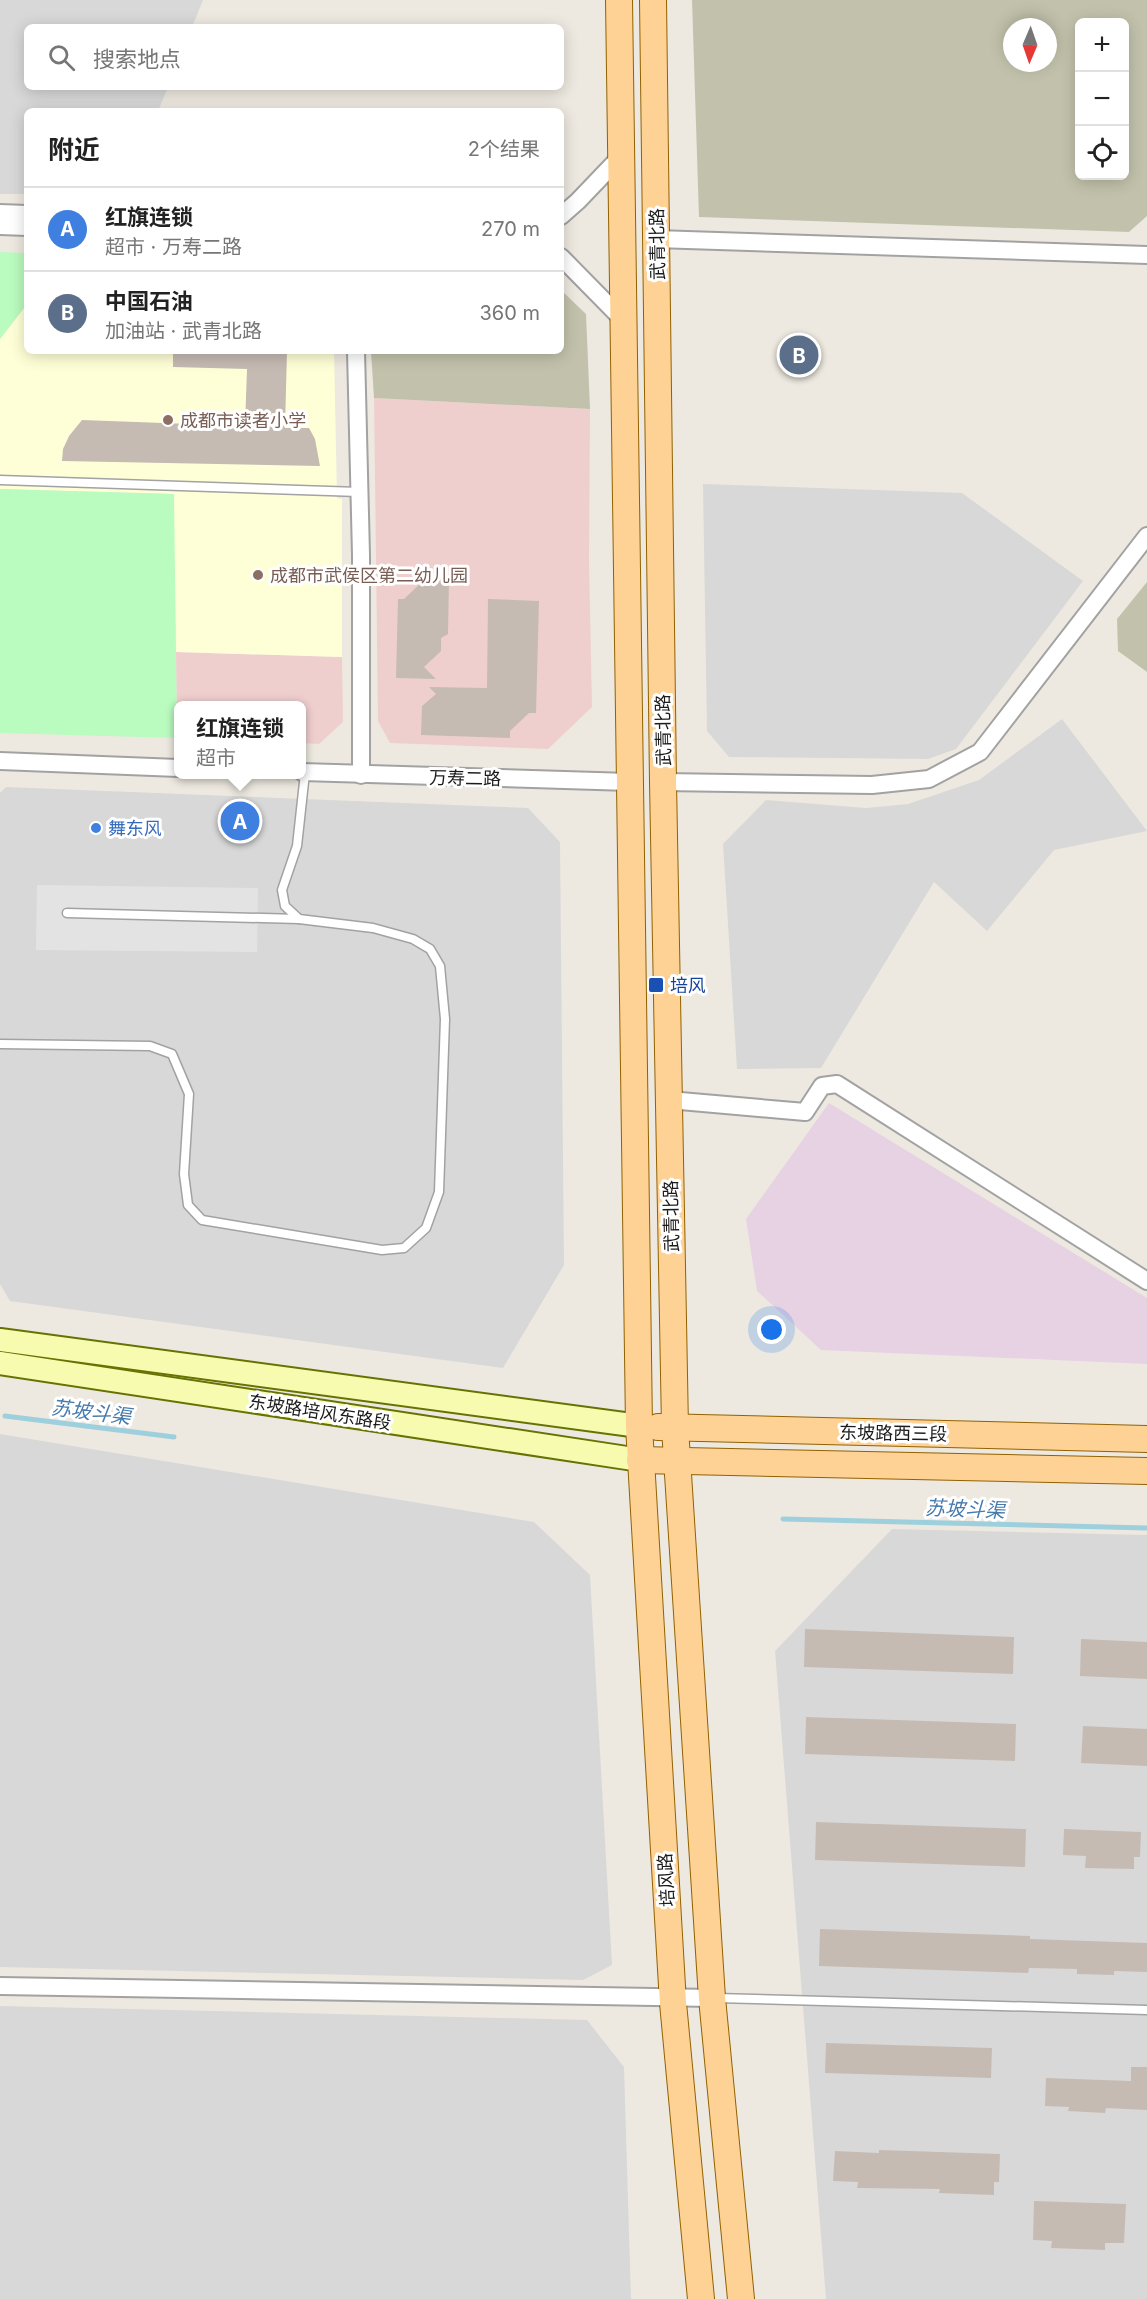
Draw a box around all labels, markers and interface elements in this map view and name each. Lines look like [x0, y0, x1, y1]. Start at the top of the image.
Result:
north arrow [1003, 18, 1057, 72]
map controls [1075, 18, 1129, 180]
button: + [1075, 18, 1129, 72]
search box [24, 24, 564, 90]
icon: search [45, 41, 78, 74]
text: 搜索地点 [93, 46, 181, 72]
button: − [1075, 72, 1129, 126]
button: locate [1075, 126, 1129, 180]
text: 附近 [48, 134, 100, 165]
text: 2个结果 [468, 137, 540, 161]
text: 红旗连锁 [105, 204, 193, 230]
street label: 武青北路 [646, 208, 668, 280]
text: A [60, 217, 75, 241]
text: 270 m [481, 217, 540, 241]
text: 超市 · 万寿二路 [105, 235, 242, 259]
text: 中国石油 [105, 288, 193, 314]
text: B [61, 301, 74, 325]
text: 360 m [479, 301, 540, 325]
text: 加油站 · 武青北路 [105, 319, 262, 343]
pin: B [780, 332, 818, 378]
place label: 成都市读者小学 [180, 410, 306, 431]
marker: 成都市读者小学 [161, 413, 175, 427]
place label: 成都市武侯区第二幼儿园 [270, 565, 468, 586]
marker: 成都市武侯区第二幼儿园 [251, 568, 265, 582]
street label: 武青北路 [652, 694, 674, 766]
popup [174, 701, 306, 779]
text: 红旗连锁 [196, 715, 284, 741]
text: 超市 [196, 746, 236, 770]
street label: 万寿二路 [429, 767, 501, 789]
pin: A [220, 798, 260, 844]
place label: 舞东风 [108, 818, 162, 839]
marker: 舞东风 [89, 821, 103, 835]
place label: 培风 [670, 975, 706, 996]
marker: 培风 [647, 976, 665, 994]
street label: 武青北路 [660, 1180, 682, 1252]
your location [757, 1315, 786, 1344]
street label: 东坡路培风东路段 [247, 1390, 393, 1434]
water label: 苏坡斗渠 [50, 1395, 135, 1429]
street label: 东坡路西三段 [839, 1422, 947, 1444]
water label: 苏坡斗渠 [925, 1496, 1008, 1522]
street label: 培风路 [654, 1852, 678, 1908]

